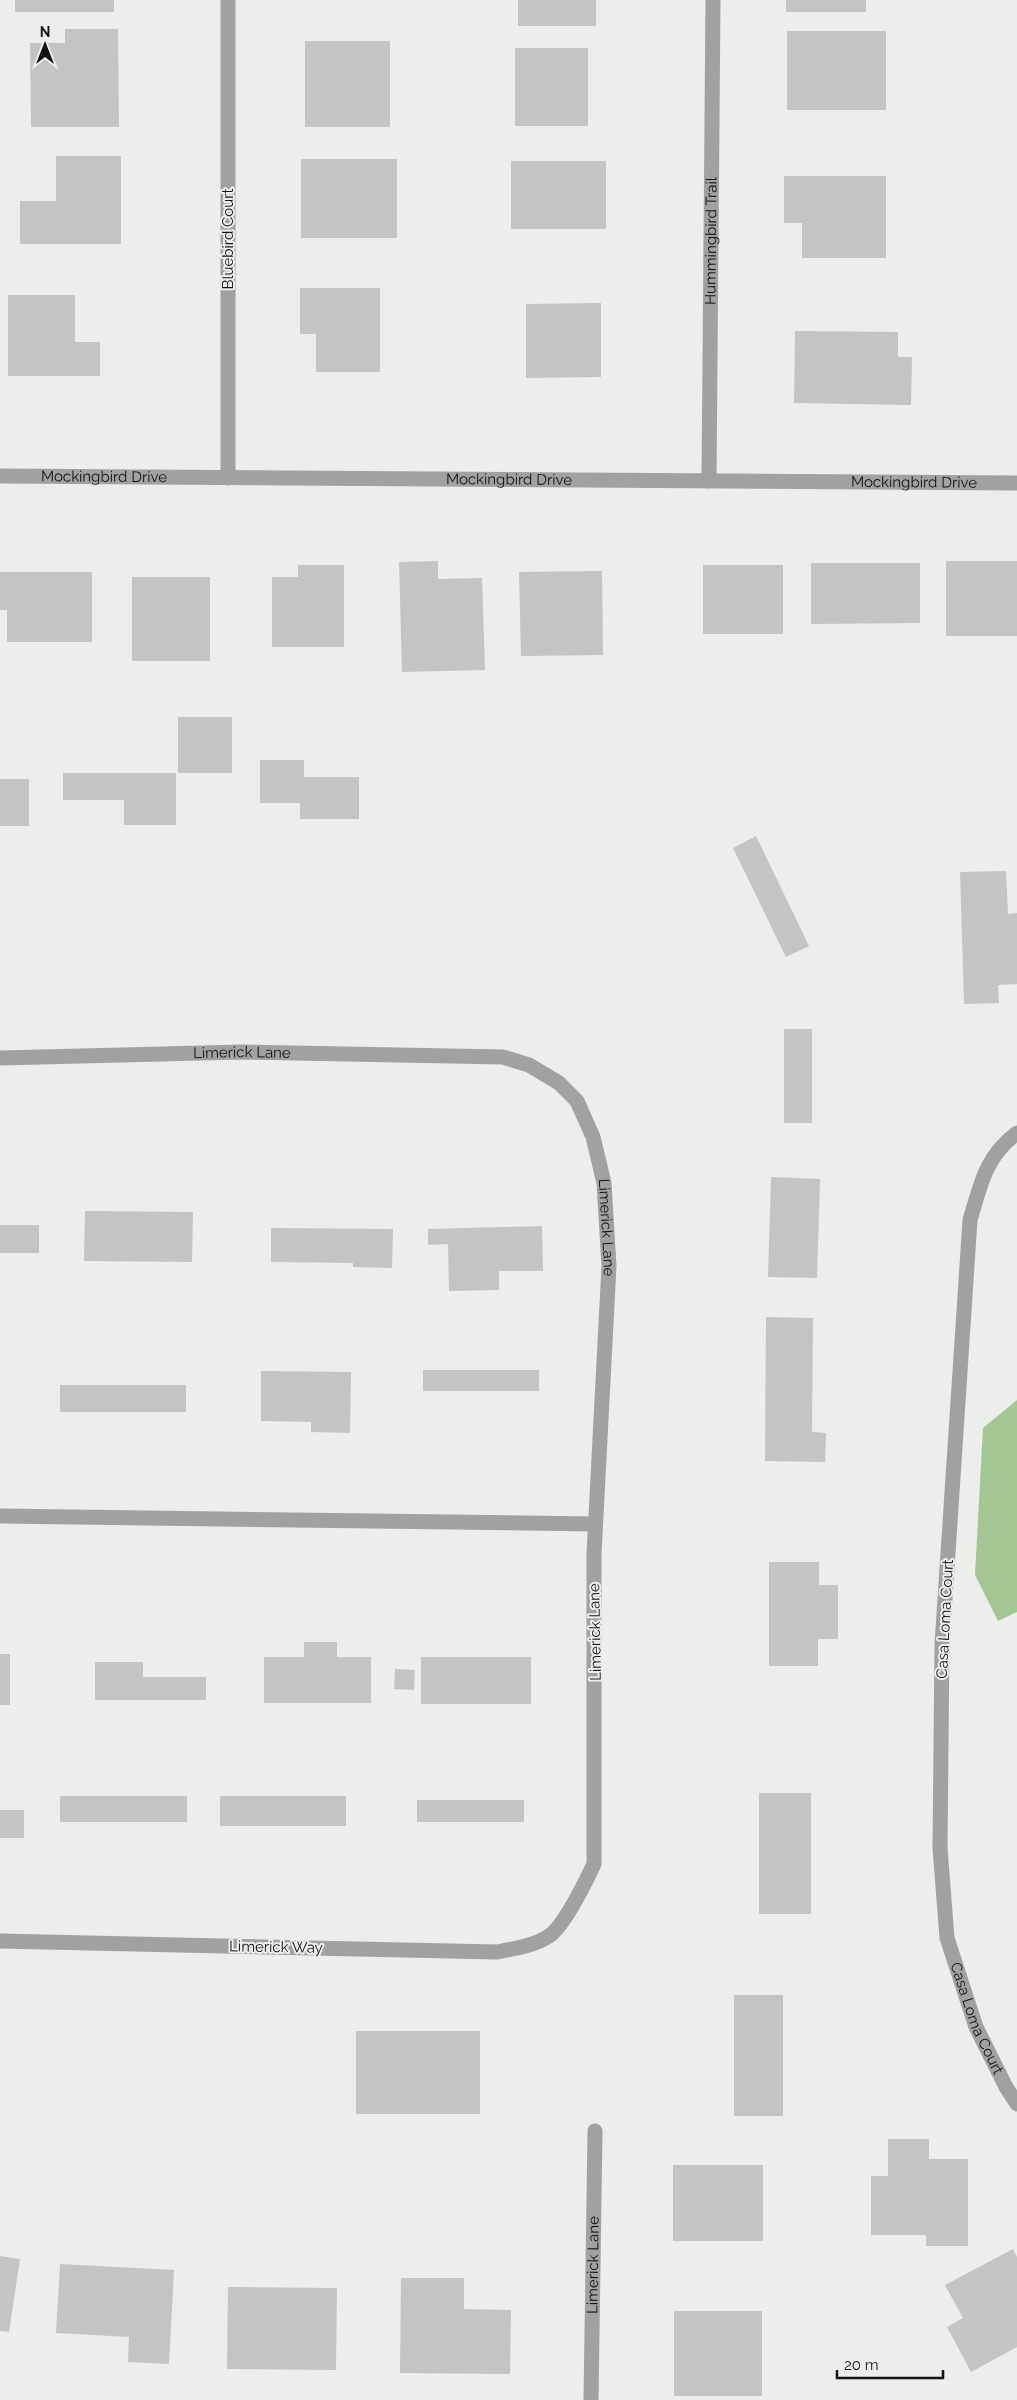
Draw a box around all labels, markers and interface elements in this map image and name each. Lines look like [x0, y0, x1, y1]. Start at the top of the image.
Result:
north arrow [20, 20, 70, 70]
text: N [40, 24, 50, 40]
street label: Hummingbird Trail [701, 176, 721, 305]
street label: Bluebird Court [219, 189, 237, 289]
street label: Mockingbird Drive [41, 467, 167, 486]
street label: Mockingbird Drive [446, 470, 572, 489]
street label: Mockingbird Drive [851, 473, 977, 492]
street label: Limerick Lane [193, 1043, 291, 1062]
street label: Limerick Lane [595, 1178, 618, 1277]
street label: Casa Loma Court [933, 1559, 957, 1679]
street label: Limerick Lane [585, 1583, 605, 1681]
street label: Limerick Way [229, 1937, 323, 1957]
street label: Casa Loma Court [946, 1960, 1007, 2077]
street label: Limerick Lane [583, 2216, 603, 2314]
scale bar [837, 2348, 943, 2380]
text: 20 m [844, 2356, 879, 2374]

